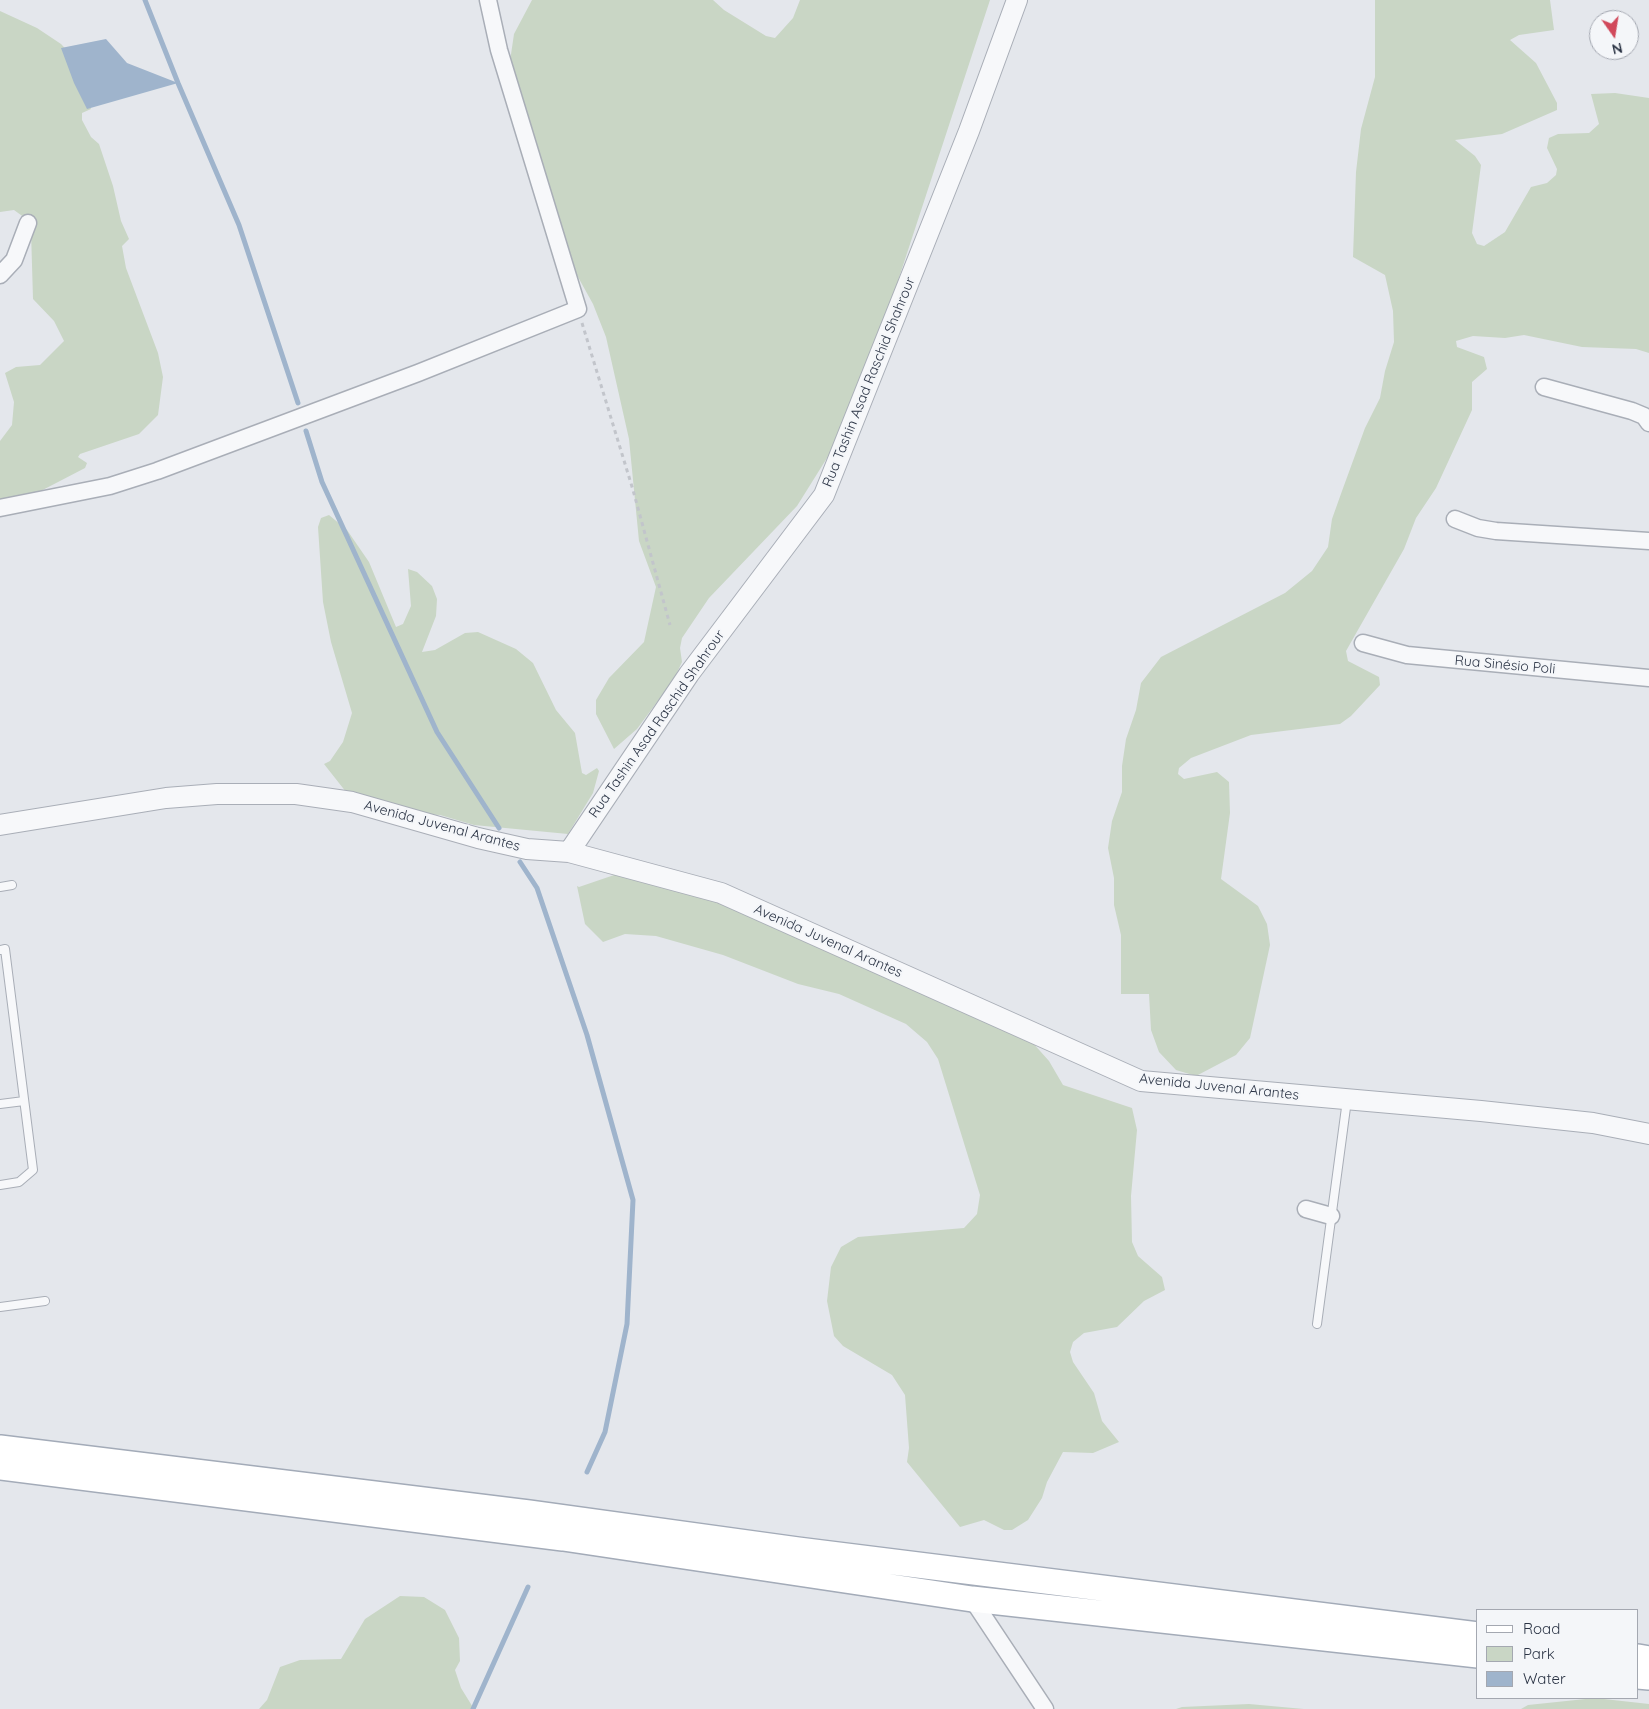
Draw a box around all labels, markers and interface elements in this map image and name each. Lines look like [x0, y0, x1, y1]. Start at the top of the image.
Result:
north arrow [1589, 10, 1639, 60]
text: N [1610, 39, 1624, 59]
street label: Rua Tashin Asad Raschid Shahrour [819, 274, 919, 490]
street label: Rua Tashin Asad Raschid Shahrour [586, 627, 728, 821]
street label: Rua Sinésio Poli [1454, 652, 1556, 678]
street label: Avenida Juvenal Arantes [362, 797, 522, 855]
street label: Avenida Juvenal Arantes [751, 901, 905, 981]
street label: Avenida Juvenal Arantes [1138, 1070, 1300, 1104]
legend [1476, 1609, 1639, 1699]
text: Road [1523, 1619, 1560, 1638]
text: Park [1523, 1644, 1555, 1663]
text: Water [1523, 1669, 1566, 1688]

